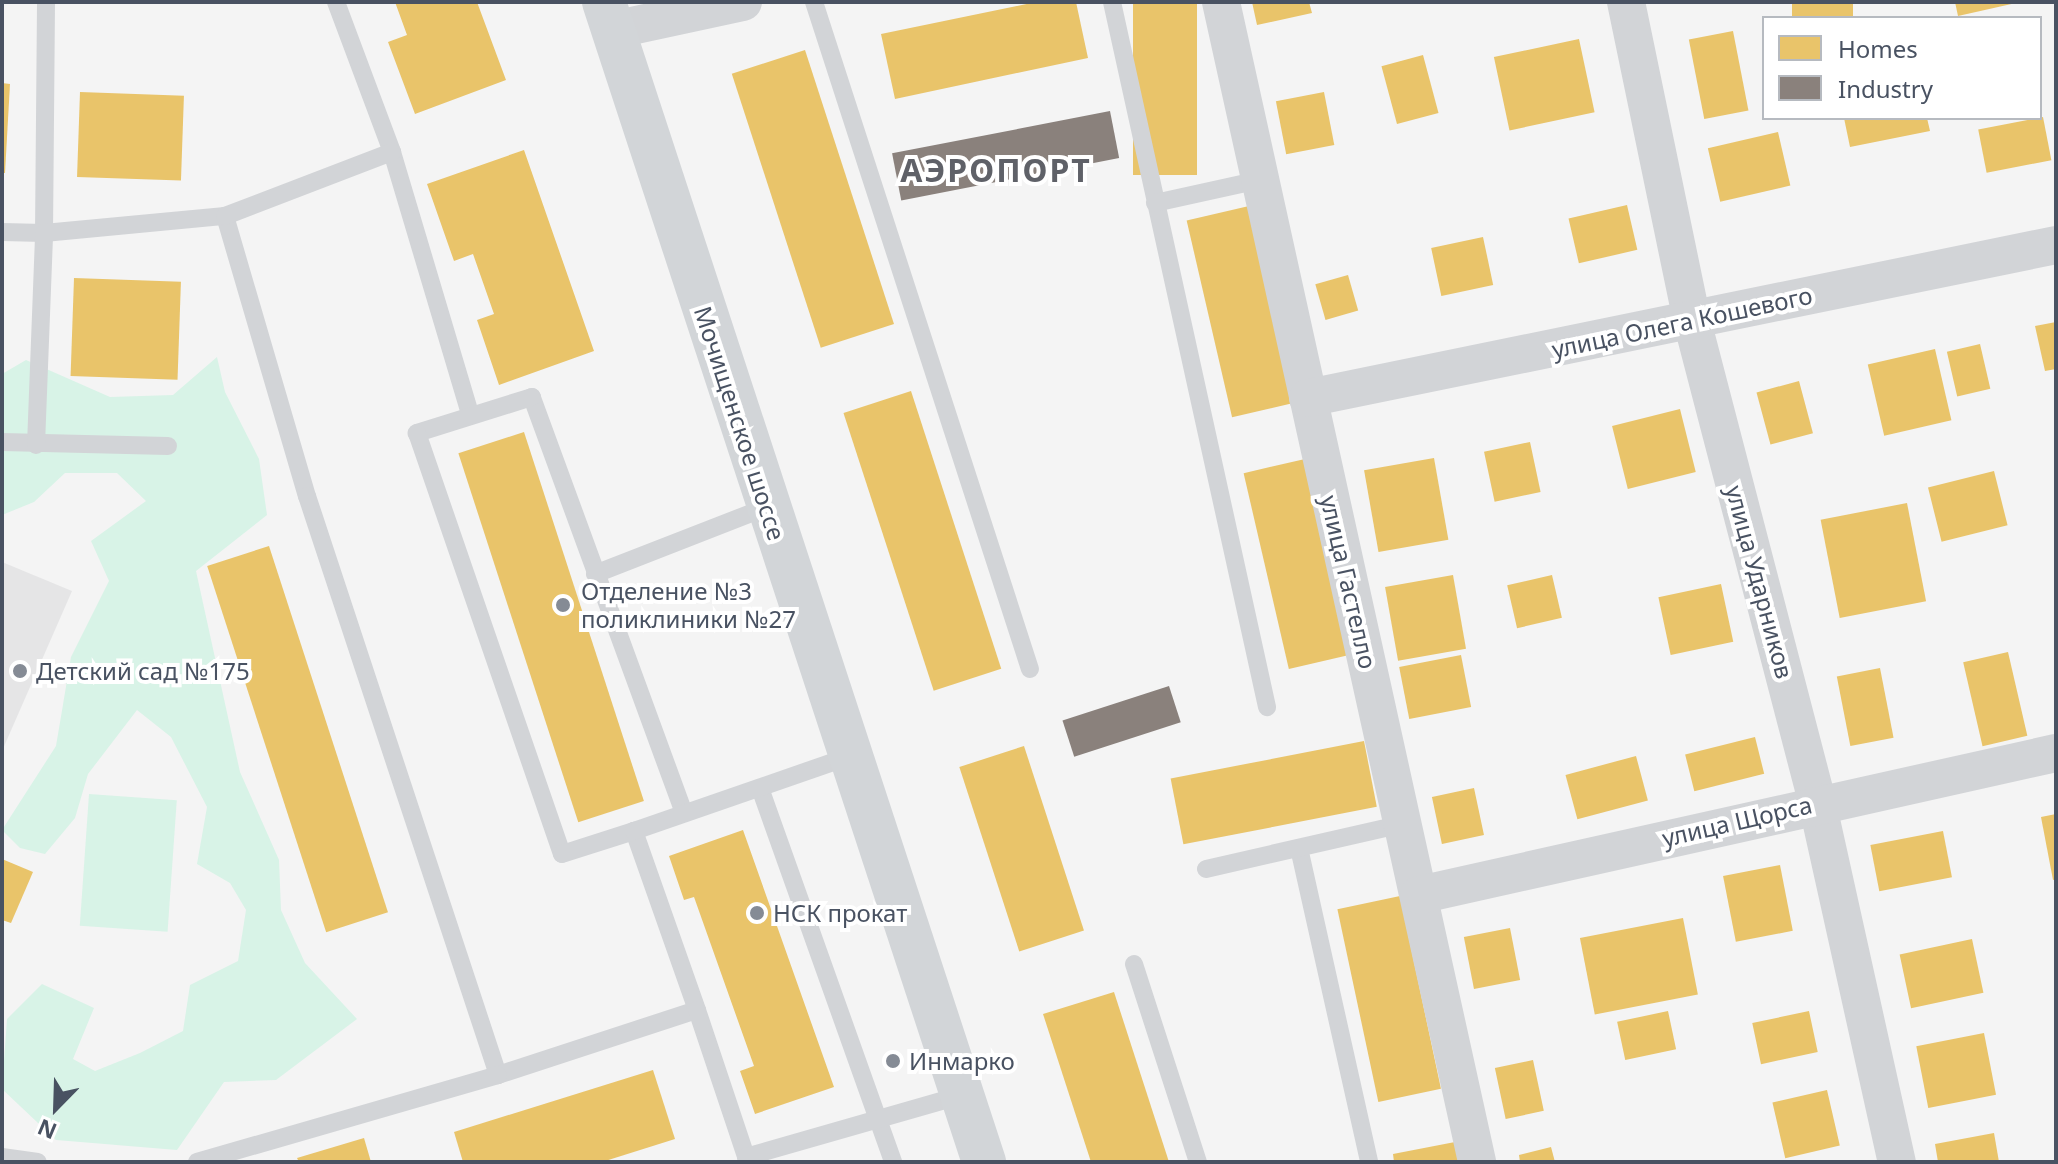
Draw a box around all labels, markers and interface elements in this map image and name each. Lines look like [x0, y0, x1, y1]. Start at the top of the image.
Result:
legend [1762, 16, 2042, 120]
text: Homes [1838, 32, 1918, 65]
text: Industry [1838, 72, 1933, 105]
district label: АЭРОПОРТ [900, 151, 1092, 189]
street label: улица Олега Кошевого [1549, 280, 1815, 364]
street label: Мочищенское шоссе [689, 302, 791, 544]
street label: улица Ударников [1720, 482, 1800, 682]
street label: улица Гастелло [1315, 492, 1383, 672]
place label: Отделение №3 поликлиники №27 [581, 577, 796, 633]
marker: Отделение №3 поликлиники №27 [552, 594, 574, 616]
place label: Детский сад №175 [36, 657, 250, 685]
marker: Детский сад №175 [11, 662, 29, 680]
street label: улица Щорса [1659, 790, 1815, 852]
place label: НСК прокат [773, 899, 907, 927]
marker: НСК прокат [748, 904, 766, 922]
place label: Инмарко [909, 1047, 1015, 1075]
marker: Инмарко [884, 1052, 902, 1070]
north arrow [16, 1068, 96, 1148]
text: N [33, 1113, 61, 1147]

